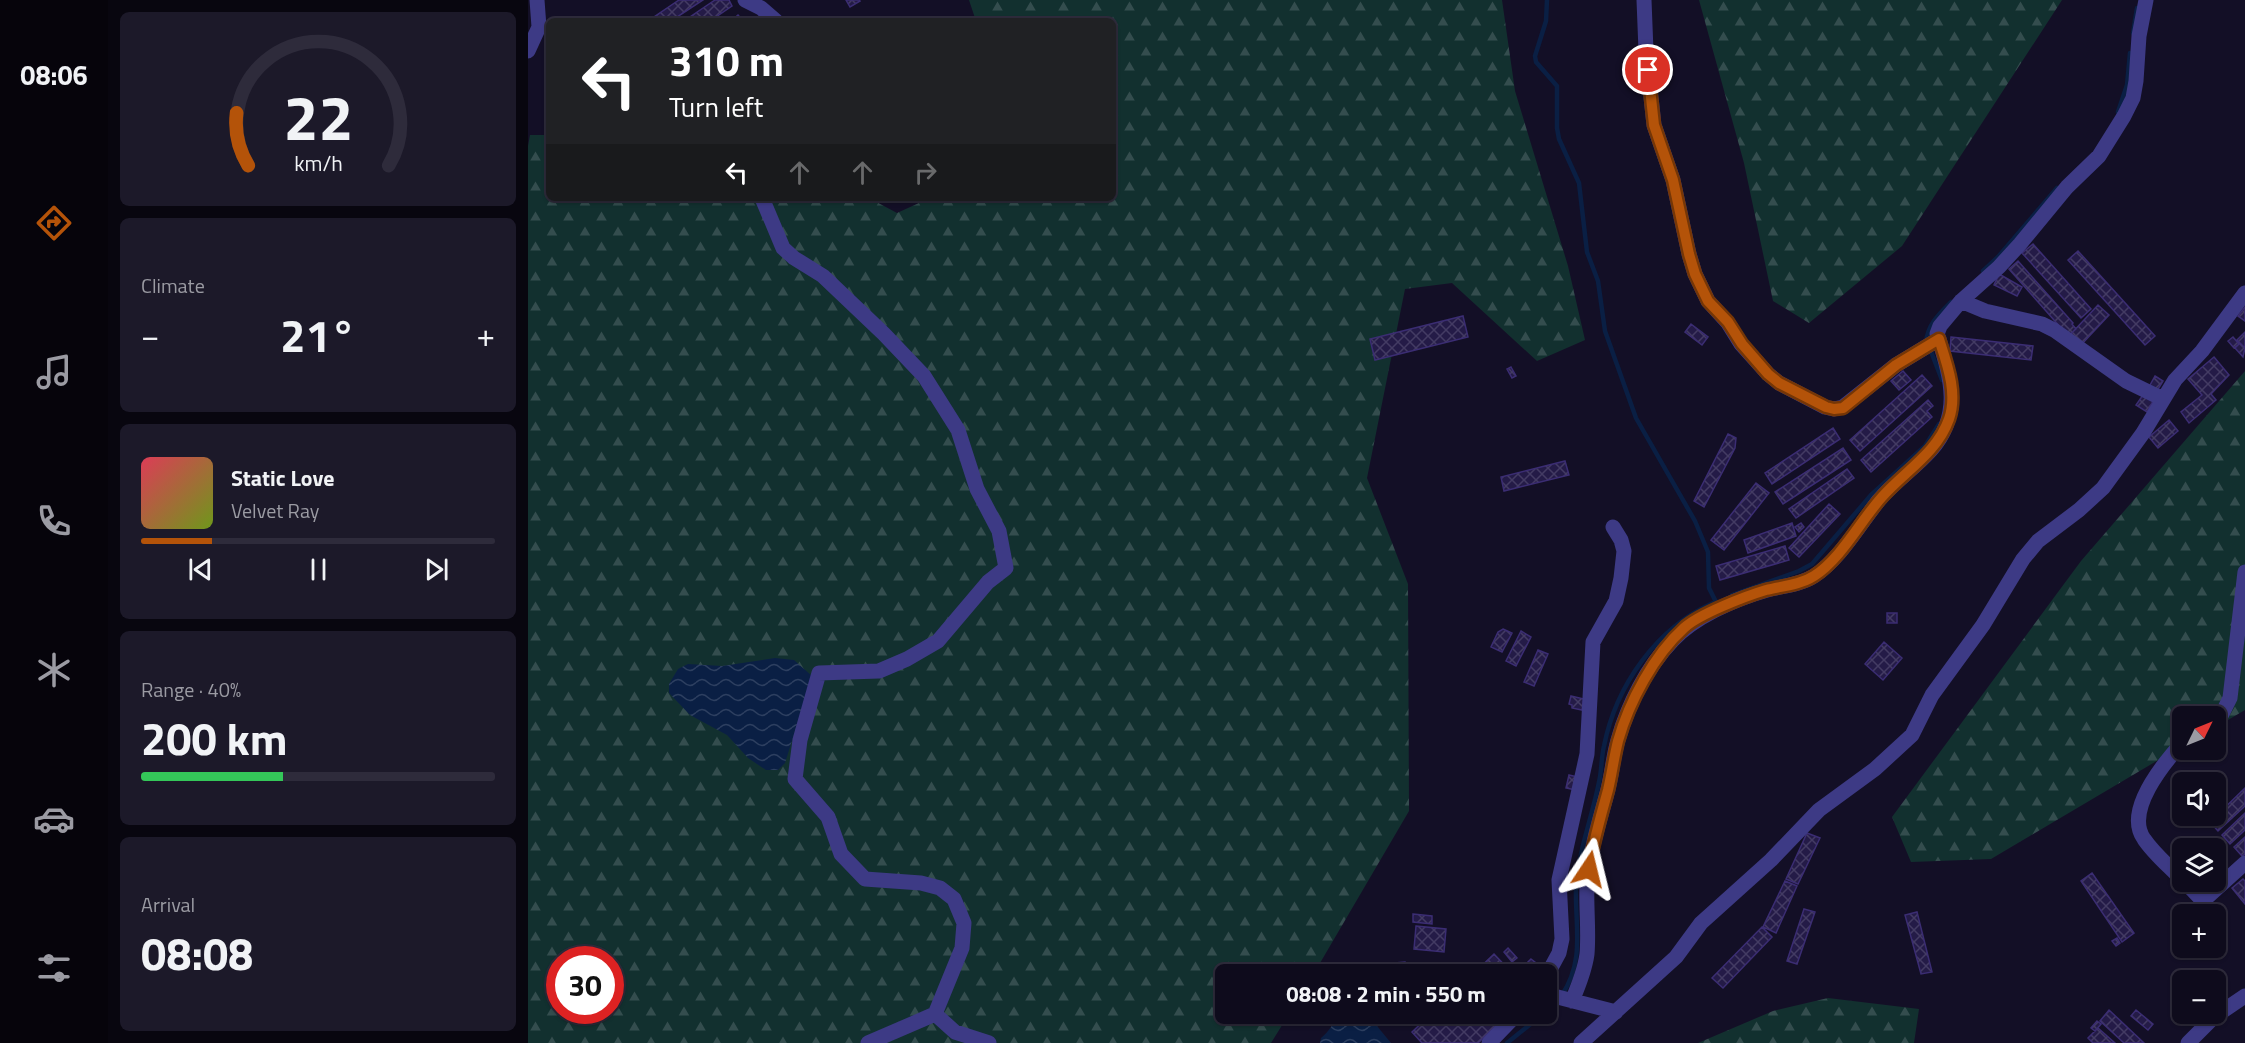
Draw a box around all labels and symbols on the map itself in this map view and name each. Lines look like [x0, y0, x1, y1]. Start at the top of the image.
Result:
pin [1622, 44, 1673, 95]
north arrow [2172, 706, 2226, 760]
position arrow [1557, 837, 1621, 901]
speed limit sign: 30 [546, 946, 624, 1024]

